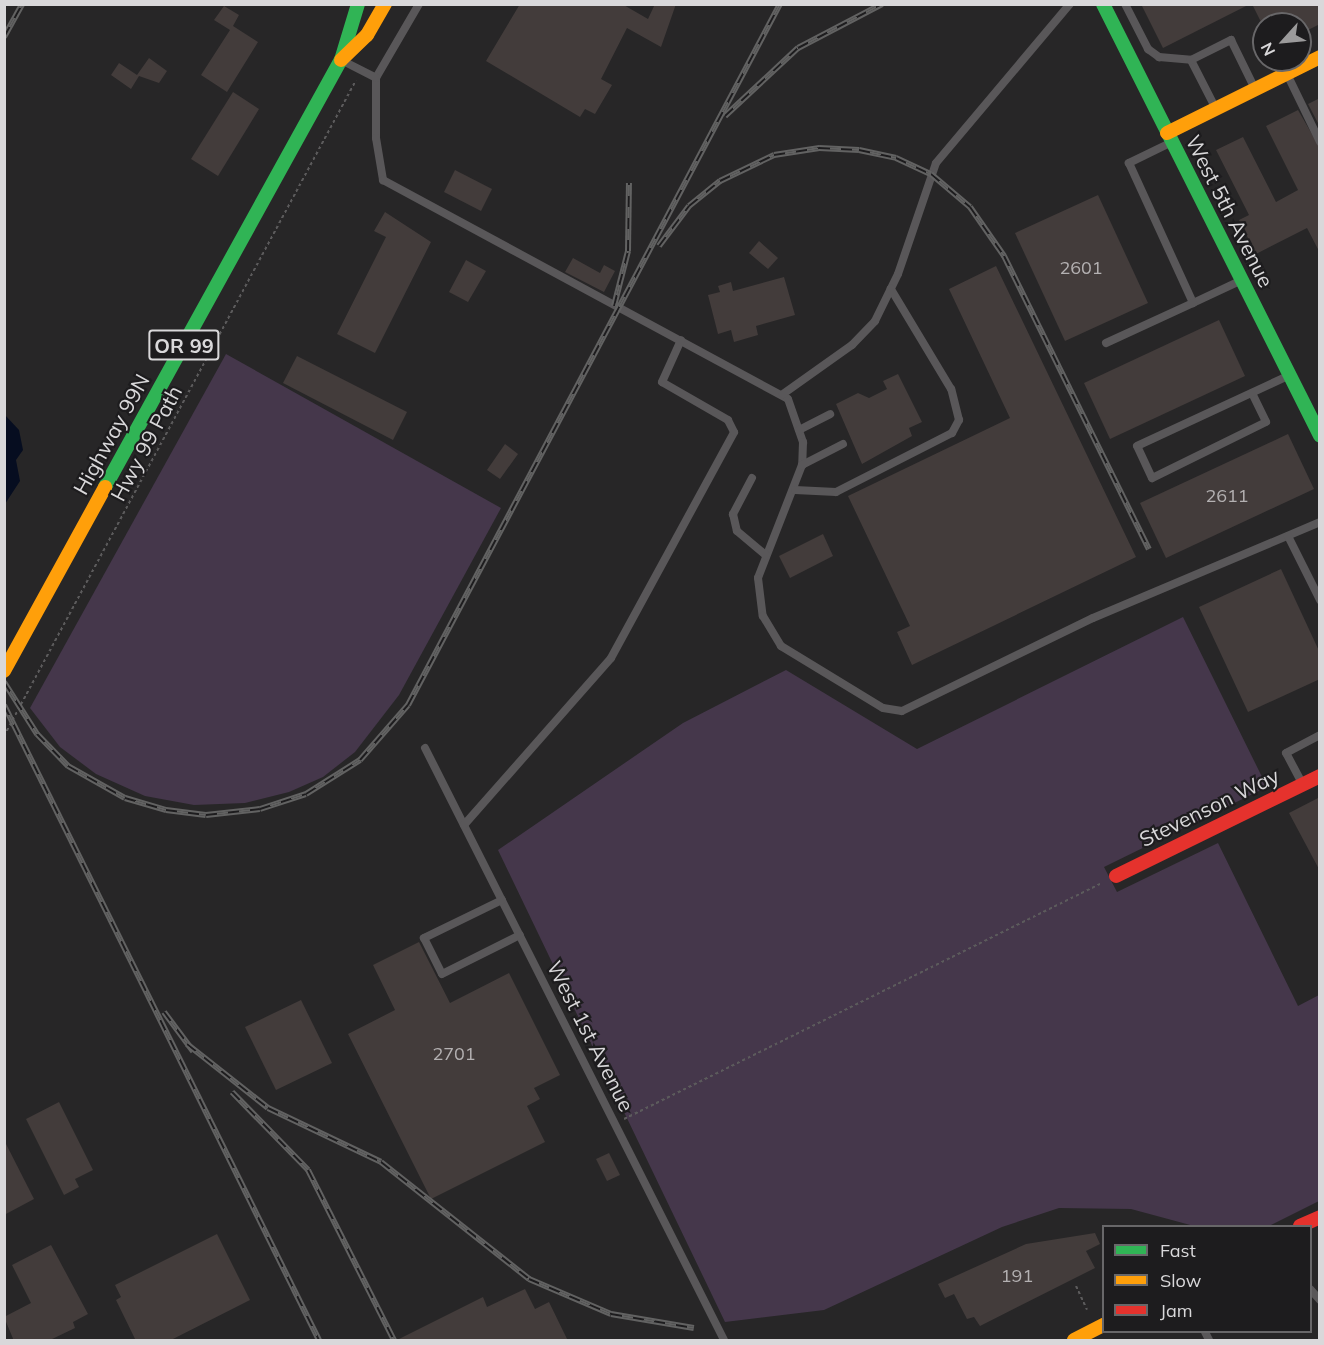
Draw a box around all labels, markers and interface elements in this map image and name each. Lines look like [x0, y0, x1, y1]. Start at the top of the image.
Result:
north arrow [1252, 12, 1312, 72]
text: N [1256, 39, 1279, 59]
street label: West 5th Avenue [1181, 131, 1279, 291]
house number: 2601 [1059, 257, 1103, 279]
road number: OR 99 [148, 328, 220, 362]
street label: Highway 99N [67, 369, 155, 499]
street label: Hwy 99 Path [105, 381, 187, 505]
house number: 2611 [1205, 485, 1249, 507]
street label: Stevenson Way [1135, 762, 1283, 852]
street label: West 1st Avenue [542, 957, 640, 1115]
house number: 2701 [432, 1043, 476, 1065]
legend [1102, 1225, 1312, 1333]
text: Fast [1160, 1239, 1196, 1262]
house number: 191 [1001, 1265, 1033, 1287]
text: Slow [1160, 1269, 1201, 1292]
text: Jam [1160, 1299, 1193, 1322]

